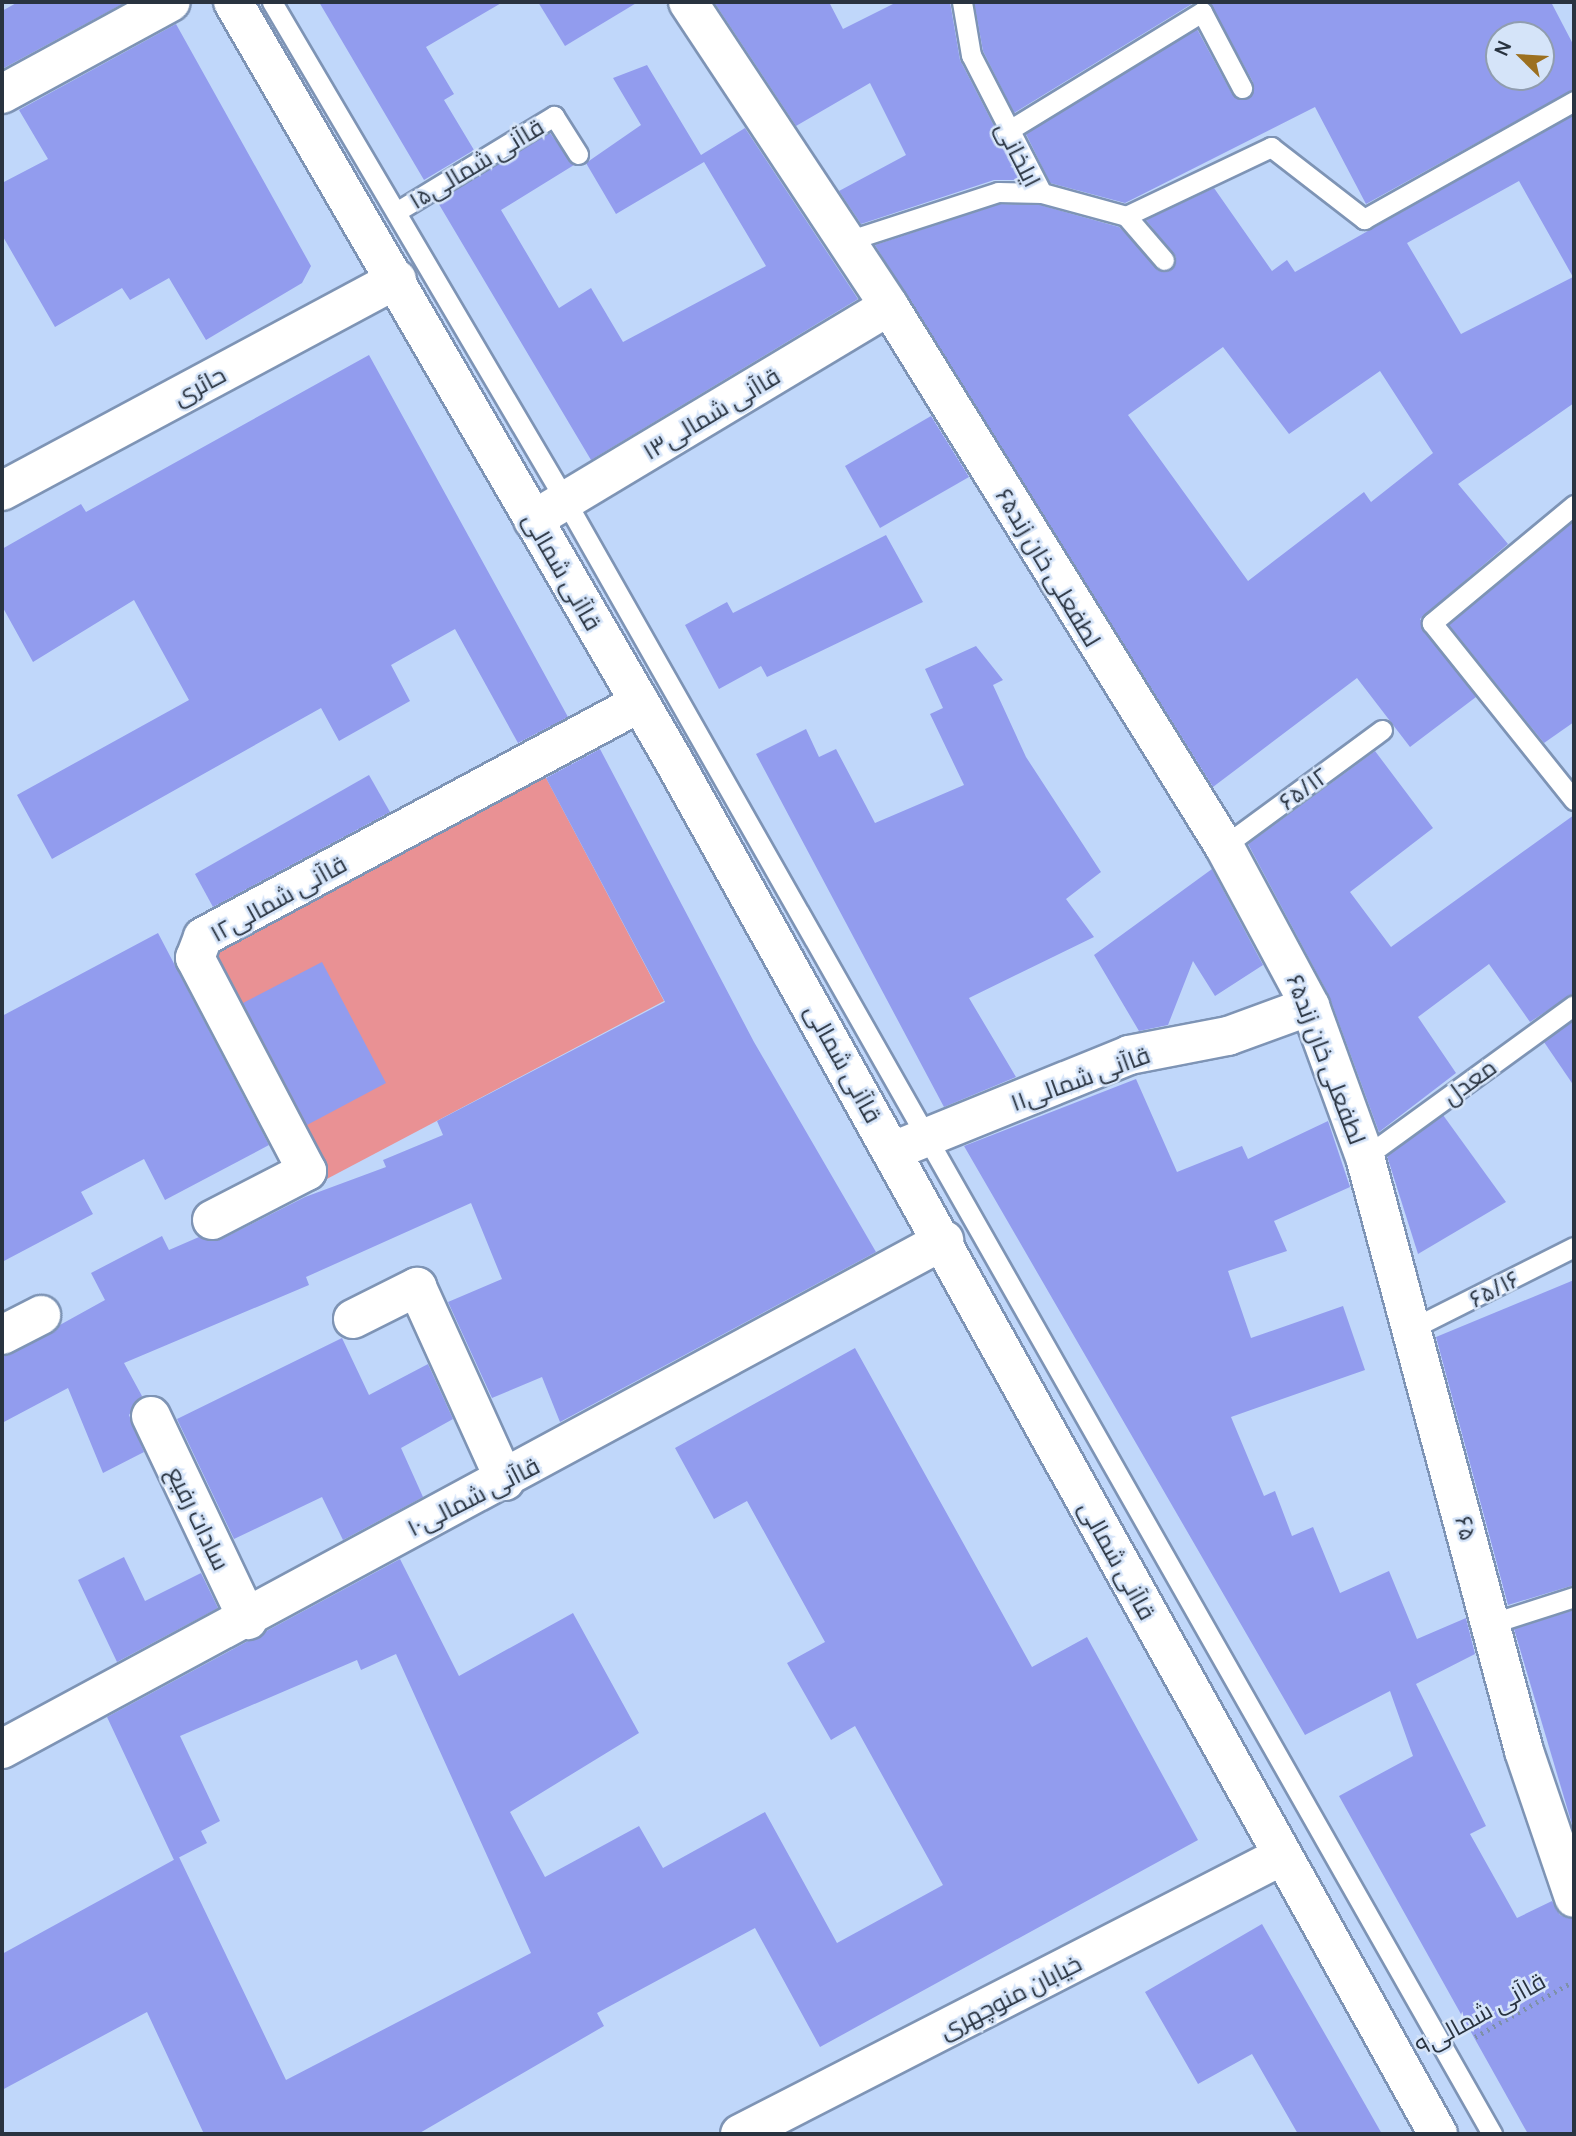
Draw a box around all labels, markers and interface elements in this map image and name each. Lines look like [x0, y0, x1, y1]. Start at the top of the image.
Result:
north arrow [1485, 21, 1555, 91]
text: N [1488, 37, 1517, 60]
street label: ۱۵قاآنی شمالی [403, 112, 549, 214]
street label: ایلخانی [990, 117, 1048, 191]
street label: حائری [168, 359, 230, 411]
street label: قاآنی شمالی۱۳ [637, 361, 785, 465]
street label: لطفعلی خان زند۶۵ [990, 482, 1108, 652]
street label: قاآنی شمالی [518, 507, 608, 635]
street label: ۶۵/۱۲ [1273, 760, 1333, 816]
street label: قاآنی شمالی۱۲ [205, 849, 351, 947]
street label: لطفعلی خان زند۶۵ [1281, 970, 1373, 1148]
street label: قاآنی شمالی [800, 999, 888, 1127]
street label: قاآنی شمالی۱۱ [1006, 1039, 1154, 1117]
street label: معدل [1436, 1052, 1502, 1110]
street label: ۶۵/۱۶ [1464, 1263, 1524, 1313]
street label: قاآنی شمالی۱۰ [402, 1450, 544, 1542]
street label: سادات رفیع [162, 1461, 236, 1575]
street label: قاآنی شمالی [1074, 1496, 1162, 1624]
street label: ۶۵ [1450, 1512, 1484, 1544]
street label: خیابان منوچهری [934, 1948, 1086, 2044]
street label: ۹قاآنی شمالی [1410, 1966, 1550, 2060]

